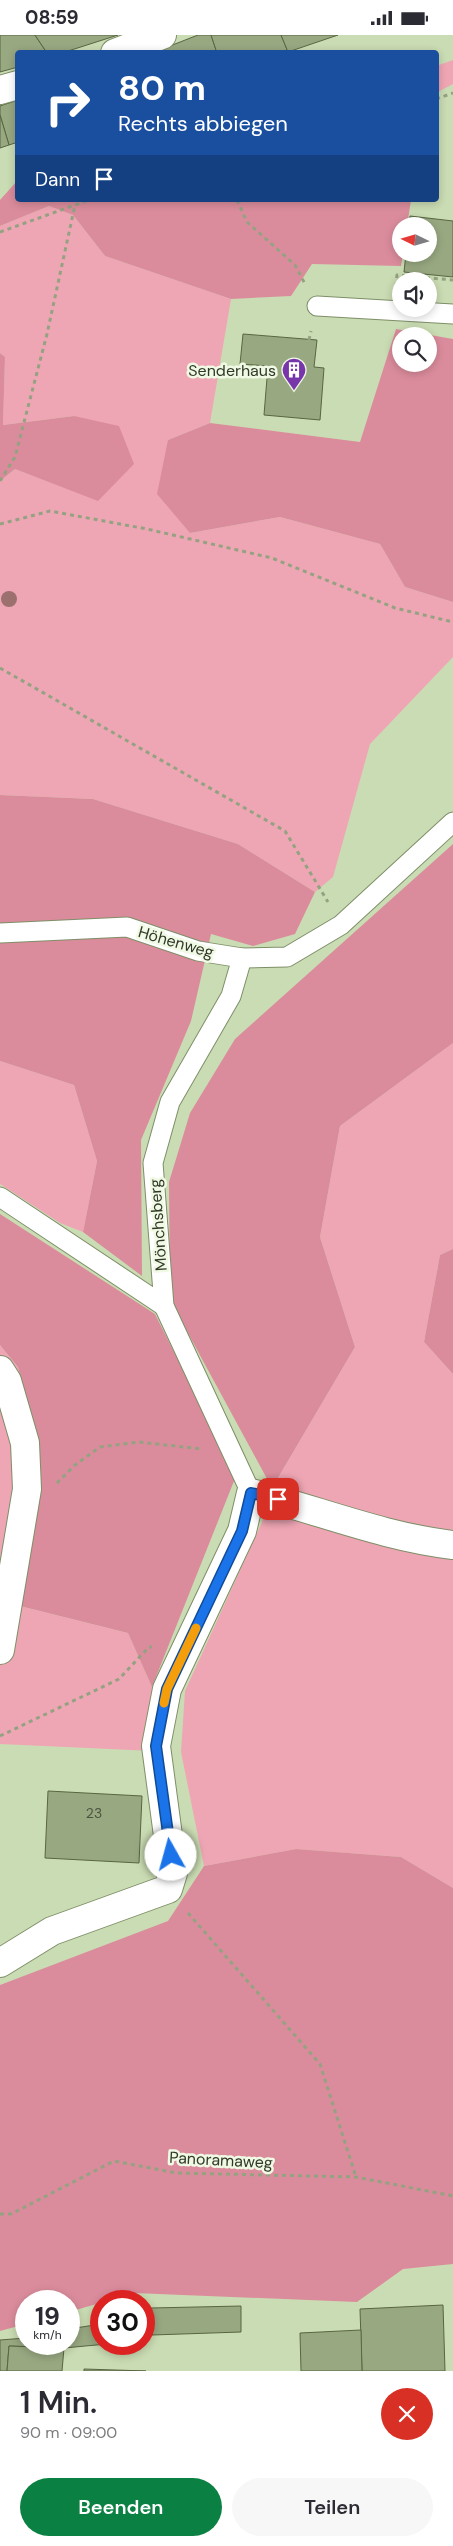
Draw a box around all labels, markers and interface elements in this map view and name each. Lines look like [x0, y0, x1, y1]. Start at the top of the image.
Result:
text: 08:59 [25, 5, 79, 30]
text: 80 m [118, 65, 206, 111]
icon: right [35, 70, 100, 135]
text: Rechts abbiegen [118, 109, 288, 138]
icon: arrive [90, 165, 118, 193]
text: Dann [35, 167, 80, 192]
north arrow [392, 217, 438, 263]
map controls [392, 217, 437, 372]
button: sound [392, 272, 437, 317]
button: search [392, 327, 437, 372]
building icon: Senderhaus [281, 357, 307, 391]
place label: Senderhaus [188, 360, 276, 381]
street label: Höhenweg [136, 921, 216, 963]
street label: Mönchsberg [144, 1178, 172, 1272]
pin [257, 1478, 299, 1520]
icon: arrive [264, 1485, 292, 1513]
house number: 23 [86, 1804, 102, 1822]
position arrow [144, 1828, 196, 1880]
street label: Panoramaweg [169, 2147, 273, 2173]
speed limit sign: 30 [90, 2290, 155, 2355]
text: 19 [35, 2300, 60, 2333]
text: km/h [33, 2327, 62, 2343]
text: 1 Min. [20, 2383, 97, 2422]
button: close [381, 2388, 433, 2440]
text: 90 m · 09:00 [20, 2422, 117, 2443]
button: Beenden [20, 2478, 222, 2536]
button: Teilen [232, 2478, 433, 2536]

